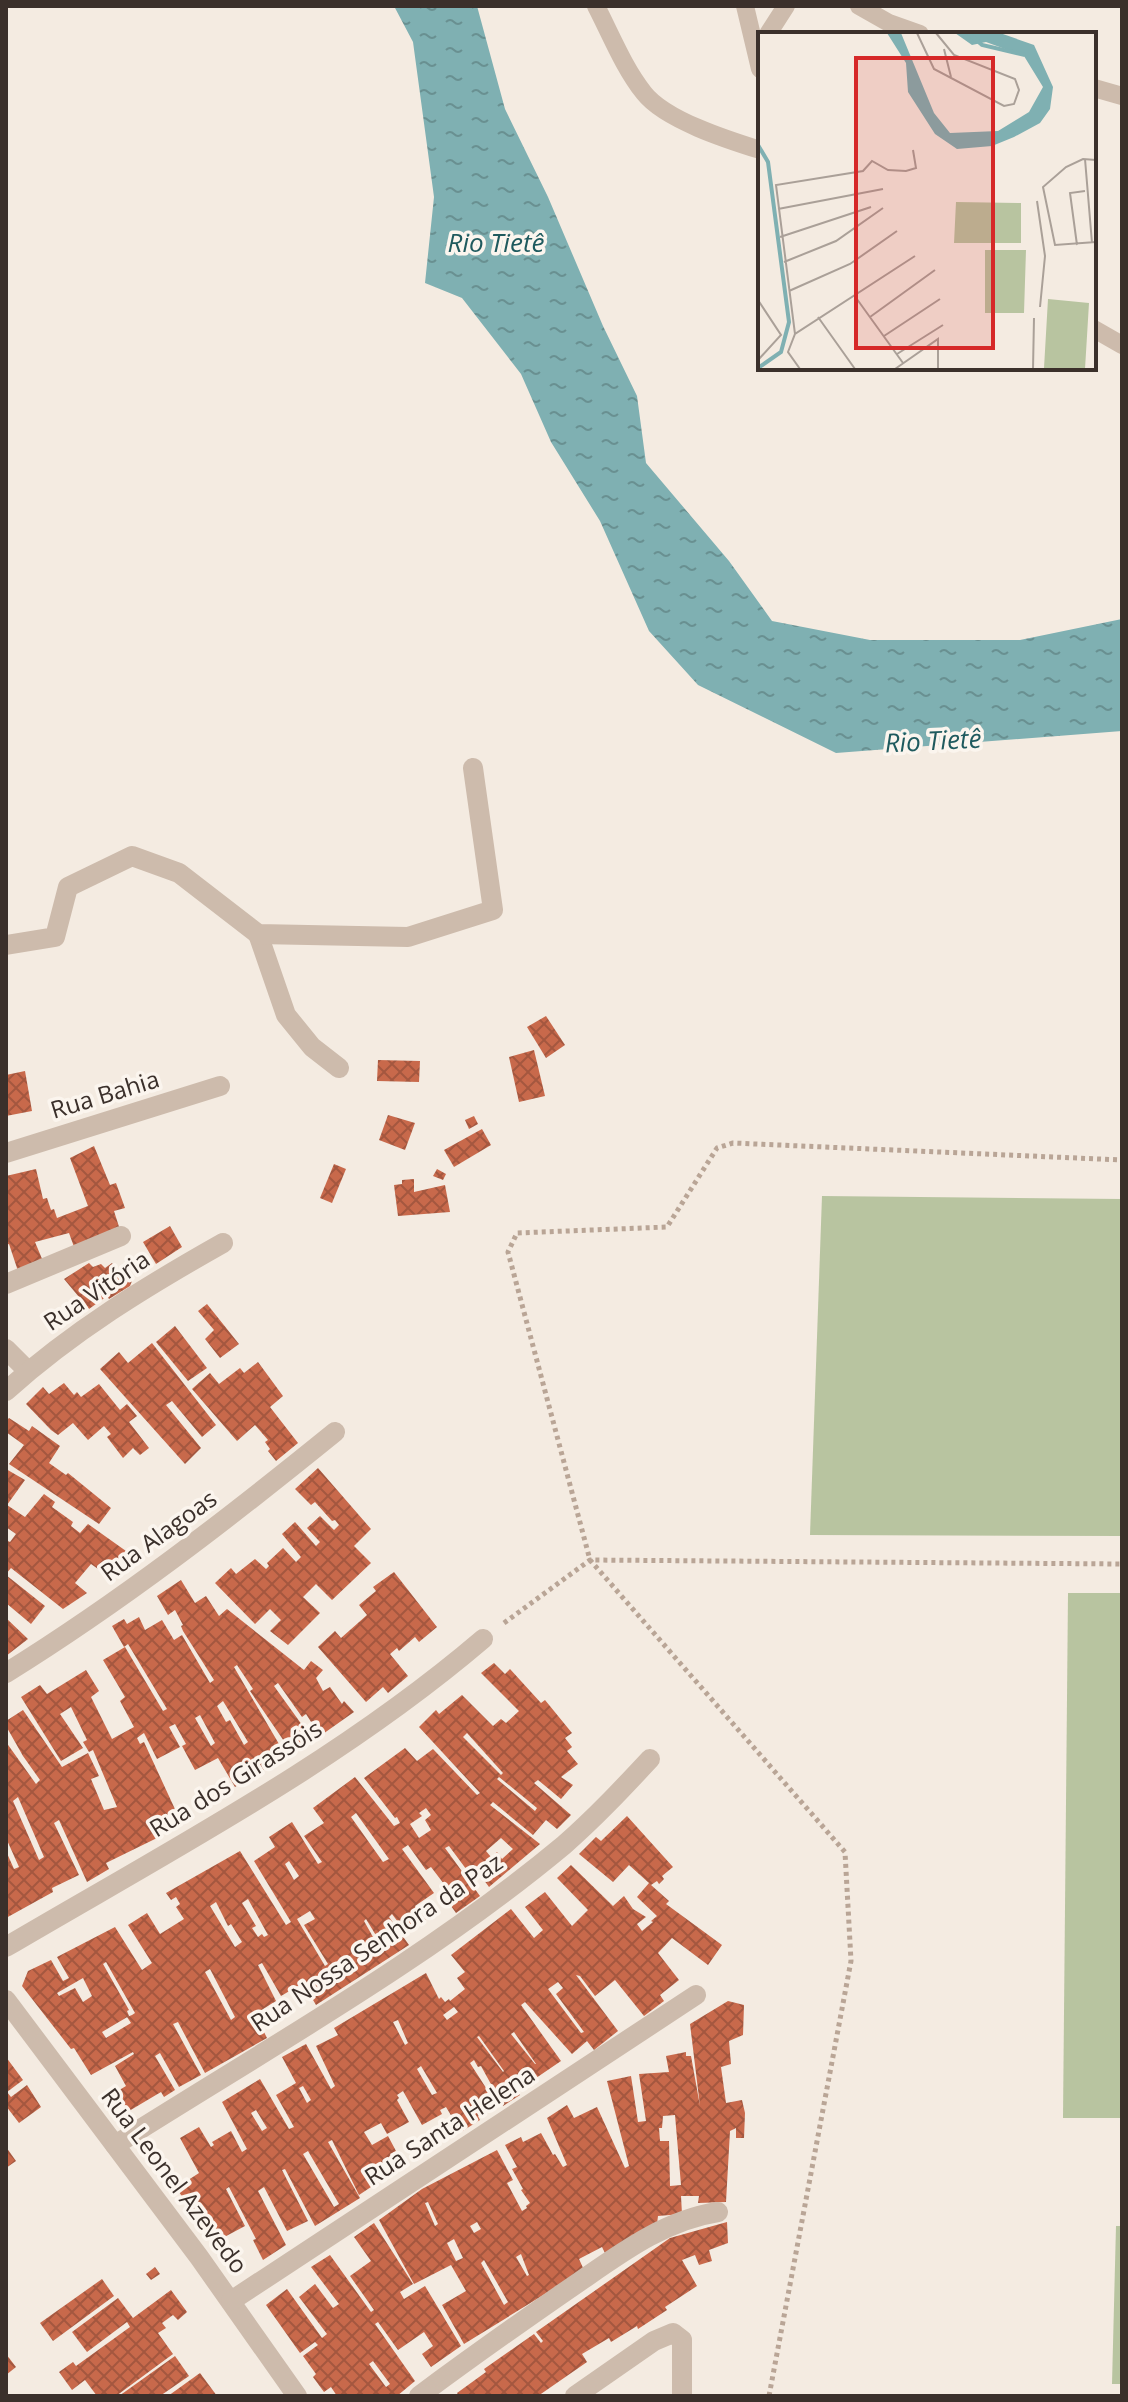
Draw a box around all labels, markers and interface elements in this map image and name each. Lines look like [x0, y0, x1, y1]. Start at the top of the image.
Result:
inset map [758, 32, 1096, 370]
water label: Rio Tietê [448, 224, 544, 260]
water label: Rio Tietê [884, 719, 982, 761]
street label: Rua Bahia [46, 1061, 163, 1126]
street label: Rua Vitória [36, 1242, 156, 1337]
street label: Rua Alagoas [93, 1481, 223, 1588]
street label: Rua dos Girassóis [143, 1711, 328, 1844]
street label: Rua Nossa Senhora da Paz [244, 1845, 509, 2039]
street label: Rua Santa Helena [358, 2057, 541, 2192]
street label: Rua Leonel Azevedo [94, 2081, 256, 2280]

